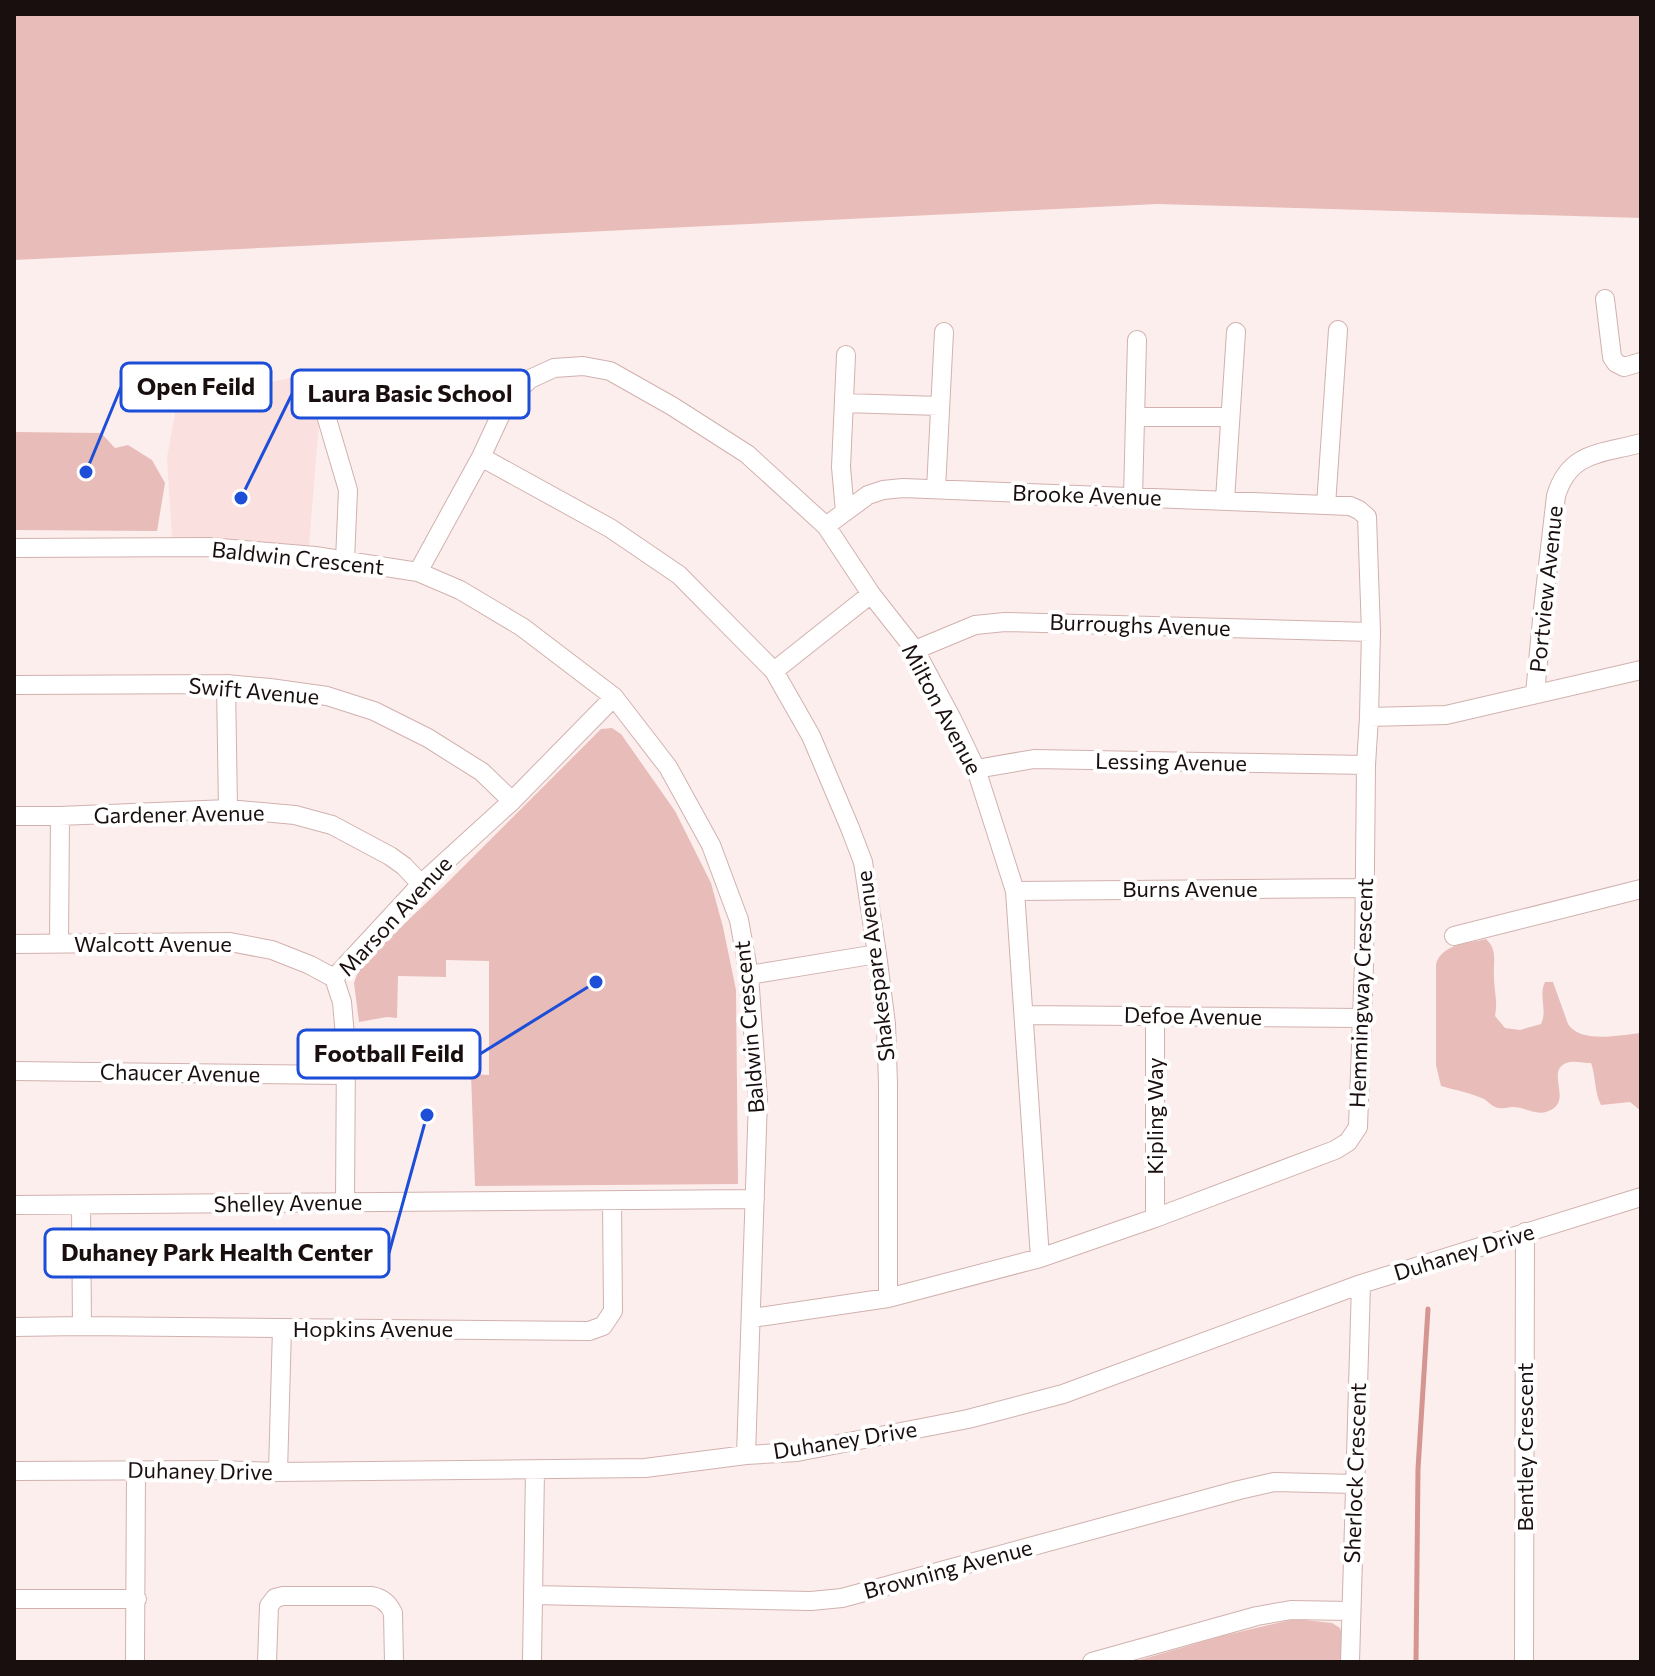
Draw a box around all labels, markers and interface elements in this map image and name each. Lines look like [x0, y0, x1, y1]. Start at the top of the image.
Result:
callout: Open Feild [121, 363, 271, 411]
callout: Laura Basic School [292, 370, 529, 418]
text: Open Feild [137, 371, 255, 400]
text: Laura Basic School [308, 378, 512, 407]
street label: Brooke Avenue [1012, 478, 1162, 511]
street label: Portview Avenue [1523, 504, 1568, 674]
street label: Baldwin Crescent [210, 535, 386, 580]
street label: Burroughs Avenue [1049, 608, 1231, 641]
street label: Milton Avenue [897, 639, 988, 779]
street label: Swift Avenue [188, 671, 320, 710]
street label: Lessing Avenue [1095, 747, 1247, 776]
street label: Gardener Avenue [93, 799, 265, 828]
street label: Marson Avenue [332, 850, 457, 981]
street label: Shakespare Avenue [849, 869, 900, 1063]
street label: Burns Avenue [1122, 875, 1258, 902]
street label: Hemmingway Crescent [1343, 878, 1378, 1108]
street label: Walcott Avenue [74, 930, 232, 957]
street label: Baldwin Crescent [728, 940, 770, 1115]
street label: Defoe Avenue [1124, 1001, 1262, 1030]
callout: Football Feild [298, 1030, 480, 1078]
text: Football Feild [314, 1038, 464, 1067]
street label: Kipling Way [1141, 1057, 1168, 1175]
street label: Chaucer Avenue [100, 1058, 260, 1087]
street label: Shelley Avenue [213, 1188, 362, 1217]
street label: Duhaney Drive [1390, 1217, 1537, 1286]
callout: Duhaney Park Health Center [45, 1229, 389, 1277]
text: Duhaney Park Health Center [61, 1237, 373, 1266]
street label: Hopkins Avenue [293, 1315, 453, 1342]
street label: Bentley Crescent [1511, 1362, 1538, 1532]
street label: Sherlock Crescent [1338, 1382, 1371, 1564]
street label: Duhaney Drive [771, 1415, 919, 1464]
street label: Duhaney Drive [127, 1456, 273, 1485]
street label: Browning Avenue [861, 1533, 1035, 1604]

